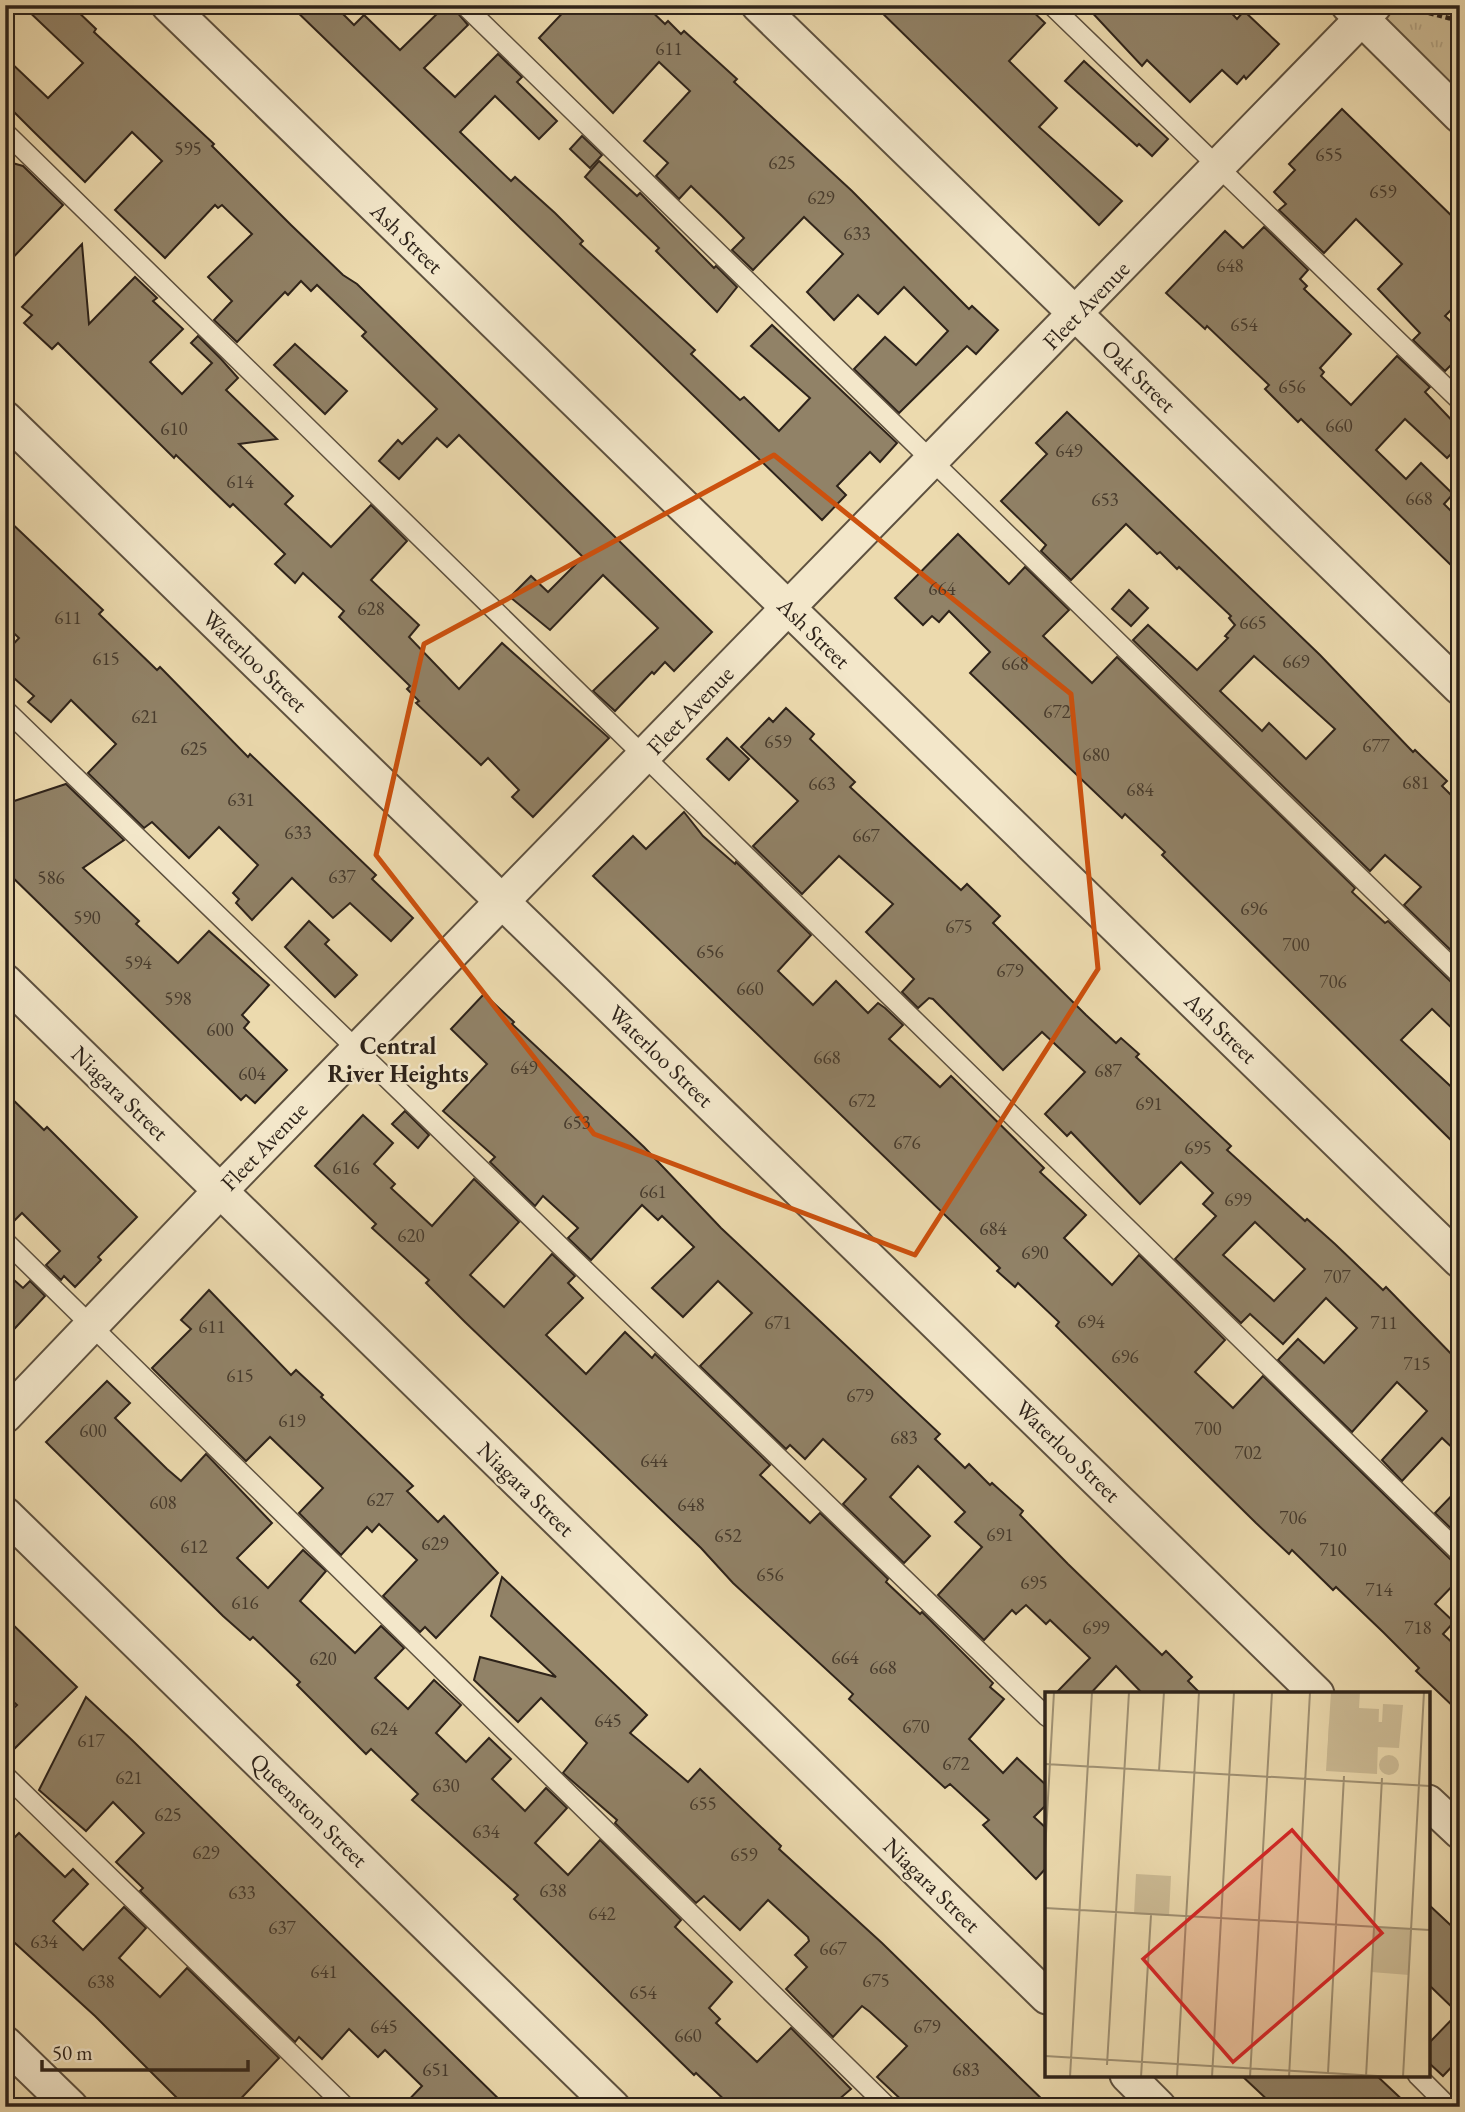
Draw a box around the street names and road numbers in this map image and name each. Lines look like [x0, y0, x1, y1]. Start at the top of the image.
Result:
street label: Ash Street [363, 195, 450, 281]
street label: Fleet Avenue [1036, 254, 1136, 356]
street label: Oak Street [1095, 333, 1183, 420]
street label: Ash Street [770, 590, 857, 676]
street label: Waterloo Street [196, 603, 315, 719]
street label: Fleet Avenue [640, 659, 740, 761]
street label: Ash Street [1177, 985, 1264, 1071]
street label: Waterloo Street [602, 998, 721, 1114]
street label: Niagara Street [65, 1039, 176, 1147]
street label: Fleet Avenue [214, 1095, 314, 1197]
street label: Waterloo Street [1009, 1393, 1128, 1509]
street label: Niagara Street [471, 1435, 582, 1543]
street label: Queenston Street [244, 1746, 375, 1874]
street label: Niagara Street [877, 1831, 988, 1939]

